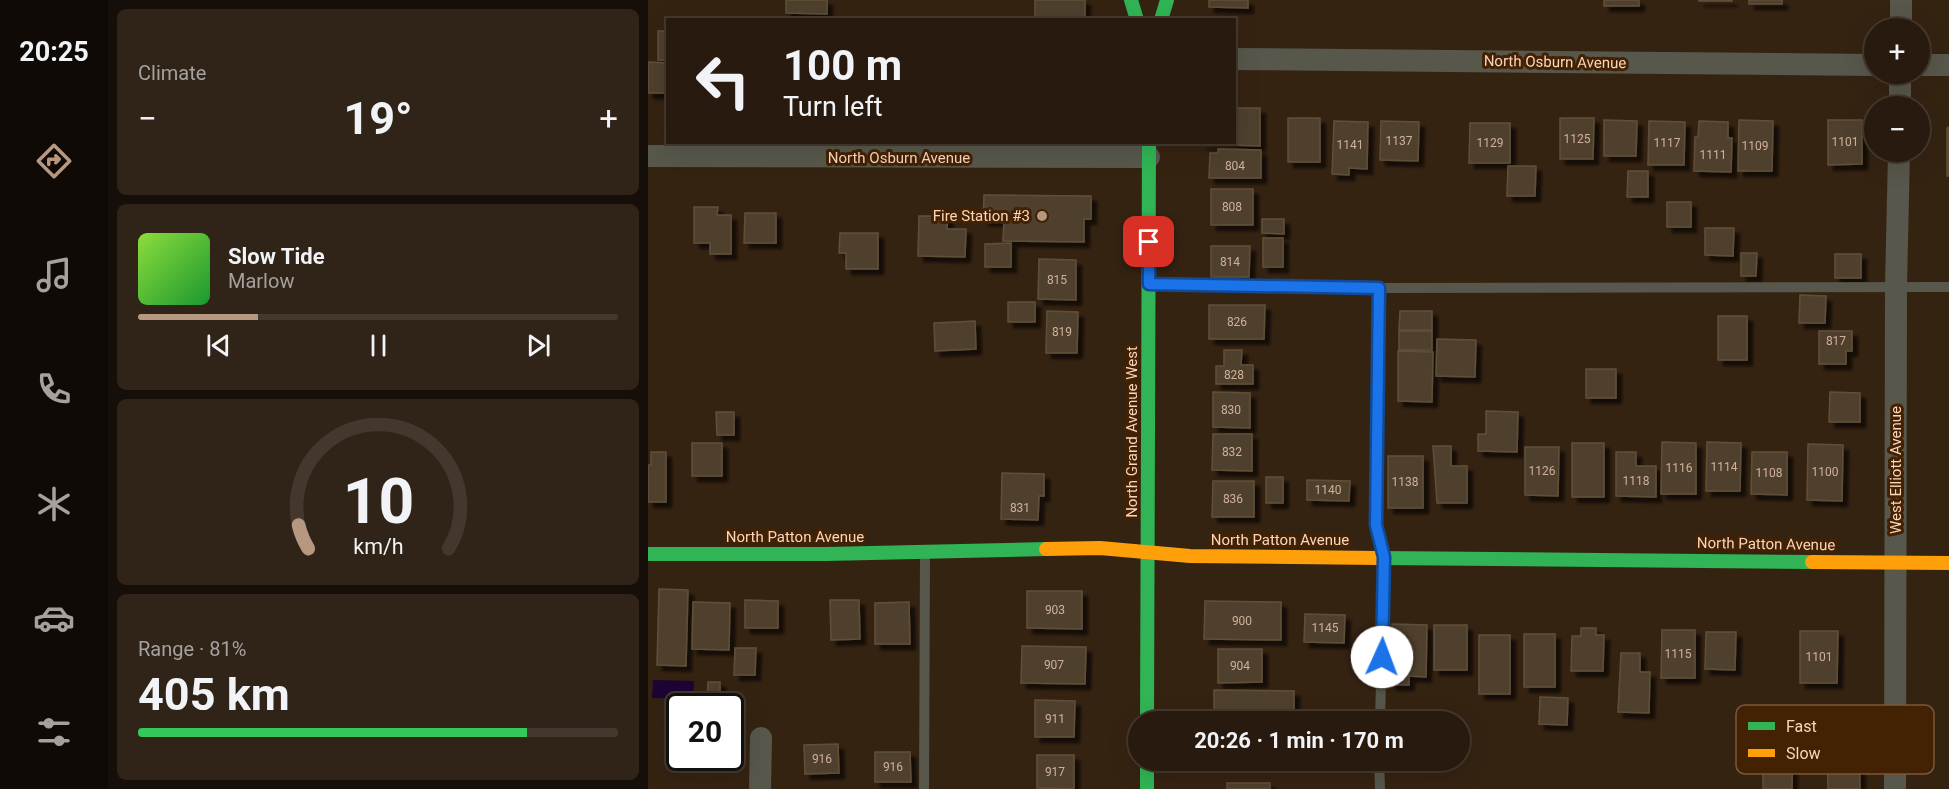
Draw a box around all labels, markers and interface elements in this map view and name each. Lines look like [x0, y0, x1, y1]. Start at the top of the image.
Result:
map controls [1864, 18, 1930, 162]
button: + [1864, 18, 1930, 84]
text: 20:25 [19, 36, 89, 68]
text: 100 m [783, 41, 902, 90]
icon: left [684, 42, 762, 120]
street label: North Osburn Avenue [1484, 52, 1626, 72]
text: Climate [138, 61, 206, 85]
text: Turn left [783, 91, 883, 123]
text: 19° [343, 92, 413, 145]
button: − [1864, 96, 1930, 162]
text: − [138, 99, 157, 138]
text: + [599, 99, 618, 138]
house number: 1125 [1564, 132, 1591, 146]
house number: 1137 [1386, 134, 1413, 148]
house number: 1101 [1832, 135, 1858, 149]
house number: 1129 [1477, 136, 1503, 150]
house number: 1117 [1654, 136, 1681, 150]
house number: 1141 [1337, 138, 1363, 152]
house number: 1109 [1742, 139, 1768, 153]
icon: directions [33, 140, 75, 182]
house number: 1111 [1700, 148, 1726, 162]
street label: North Osburn Avenue [828, 149, 970, 167]
house number: 804 [1225, 159, 1245, 173]
house number: 808 [1222, 200, 1242, 214]
place label: Fire Station #3 [933, 207, 1030, 225]
marker: Fire Station #3 [1035, 209, 1049, 223]
pin [1123, 216, 1174, 267]
icon: arrive [1132, 225, 1165, 258]
text: Slow Tide [228, 244, 325, 269]
icon: music [33, 254, 75, 296]
house number: 814 [1220, 255, 1240, 269]
text: Marlow [228, 269, 294, 293]
house number: 815 [1047, 273, 1067, 287]
house number: 826 [1227, 315, 1247, 329]
house number: 819 [1052, 325, 1072, 339]
icon: previous [202, 329, 235, 362]
icon: pause [362, 329, 395, 362]
icon: next [522, 329, 555, 362]
house number: 817 [1826, 334, 1846, 348]
street label: North Grand Avenue West [1123, 346, 1141, 518]
icon: phone [33, 368, 75, 410]
house number: 828 [1224, 368, 1244, 382]
house number: 830 [1221, 403, 1241, 417]
street label: West Elliott Avenue [1887, 406, 1905, 534]
house number: 832 [1222, 445, 1242, 459]
house number: 1114 [1711, 460, 1738, 474]
house number: 1116 [1666, 461, 1693, 475]
house number: 1126 [1529, 464, 1556, 478]
text: 10 [342, 465, 414, 538]
house number: 1100 [1812, 465, 1839, 479]
house number: 1108 [1756, 466, 1783, 480]
house number: 1118 [1623, 474, 1650, 488]
house number: 1138 [1392, 475, 1419, 489]
icon: climate [33, 483, 75, 525]
house number: 1140 [1315, 483, 1342, 497]
house number: 836 [1223, 492, 1243, 506]
house number: 831 [1010, 501, 1030, 515]
street label: North Patton Avenue [726, 528, 864, 546]
street label: North Patton Avenue [1211, 531, 1349, 549]
text: km/h [353, 534, 403, 559]
street label: North Patton Avenue [1697, 534, 1835, 554]
icon: car [33, 597, 75, 639]
house number: 903 [1045, 603, 1065, 617]
house number: 900 [1232, 614, 1252, 628]
house number: 1145 [1312, 621, 1339, 635]
position arrow [1350, 625, 1414, 689]
text: Range · 81% [138, 637, 246, 661]
house number: 1115 [1665, 647, 1692, 661]
house number: 1101 [1806, 650, 1832, 664]
house number: 907 [1044, 658, 1064, 672]
house number: 904 [1230, 659, 1250, 673]
text: 405 km [138, 668, 290, 721]
speed limit sign: 20 [666, 693, 744, 771]
legend [1736, 705, 1934, 774]
icon: filters [33, 711, 75, 753]
house number: 911 [1045, 712, 1065, 726]
text: Fast [1786, 717, 1817, 736]
text: 20:26 · 1 min · 170 m [1194, 728, 1404, 753]
text: Slow [1786, 744, 1821, 763]
house number: 916 [812, 752, 832, 766]
house number: 916 [883, 760, 903, 774]
house number: 917 [1045, 765, 1065, 779]

